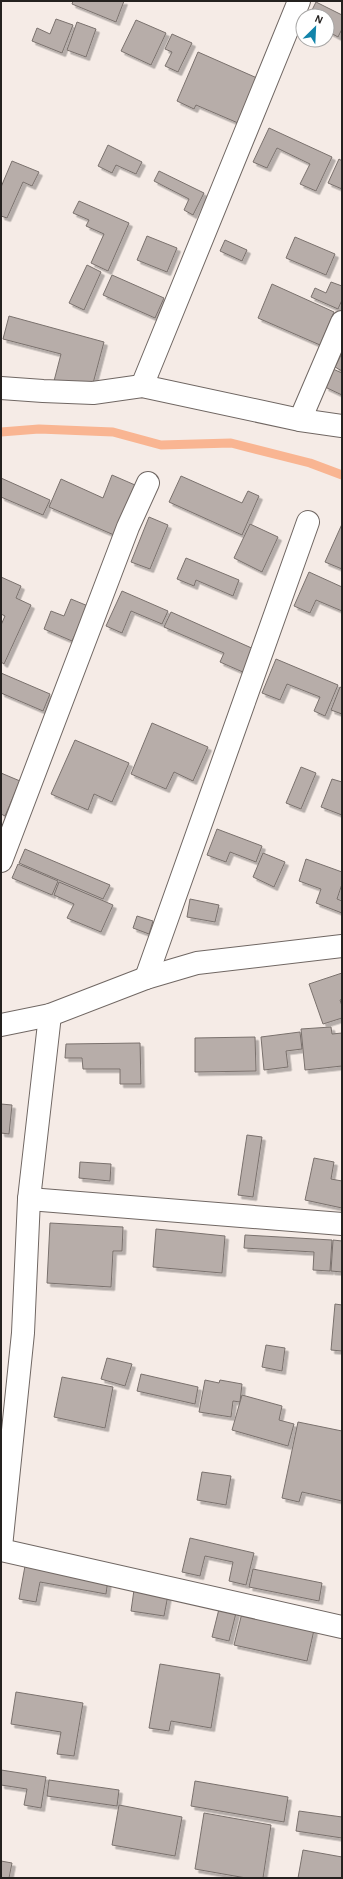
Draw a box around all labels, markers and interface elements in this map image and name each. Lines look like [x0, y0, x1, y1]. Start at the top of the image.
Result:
north arrow [295, 8, 335, 48]
text: N [313, 13, 325, 26]

